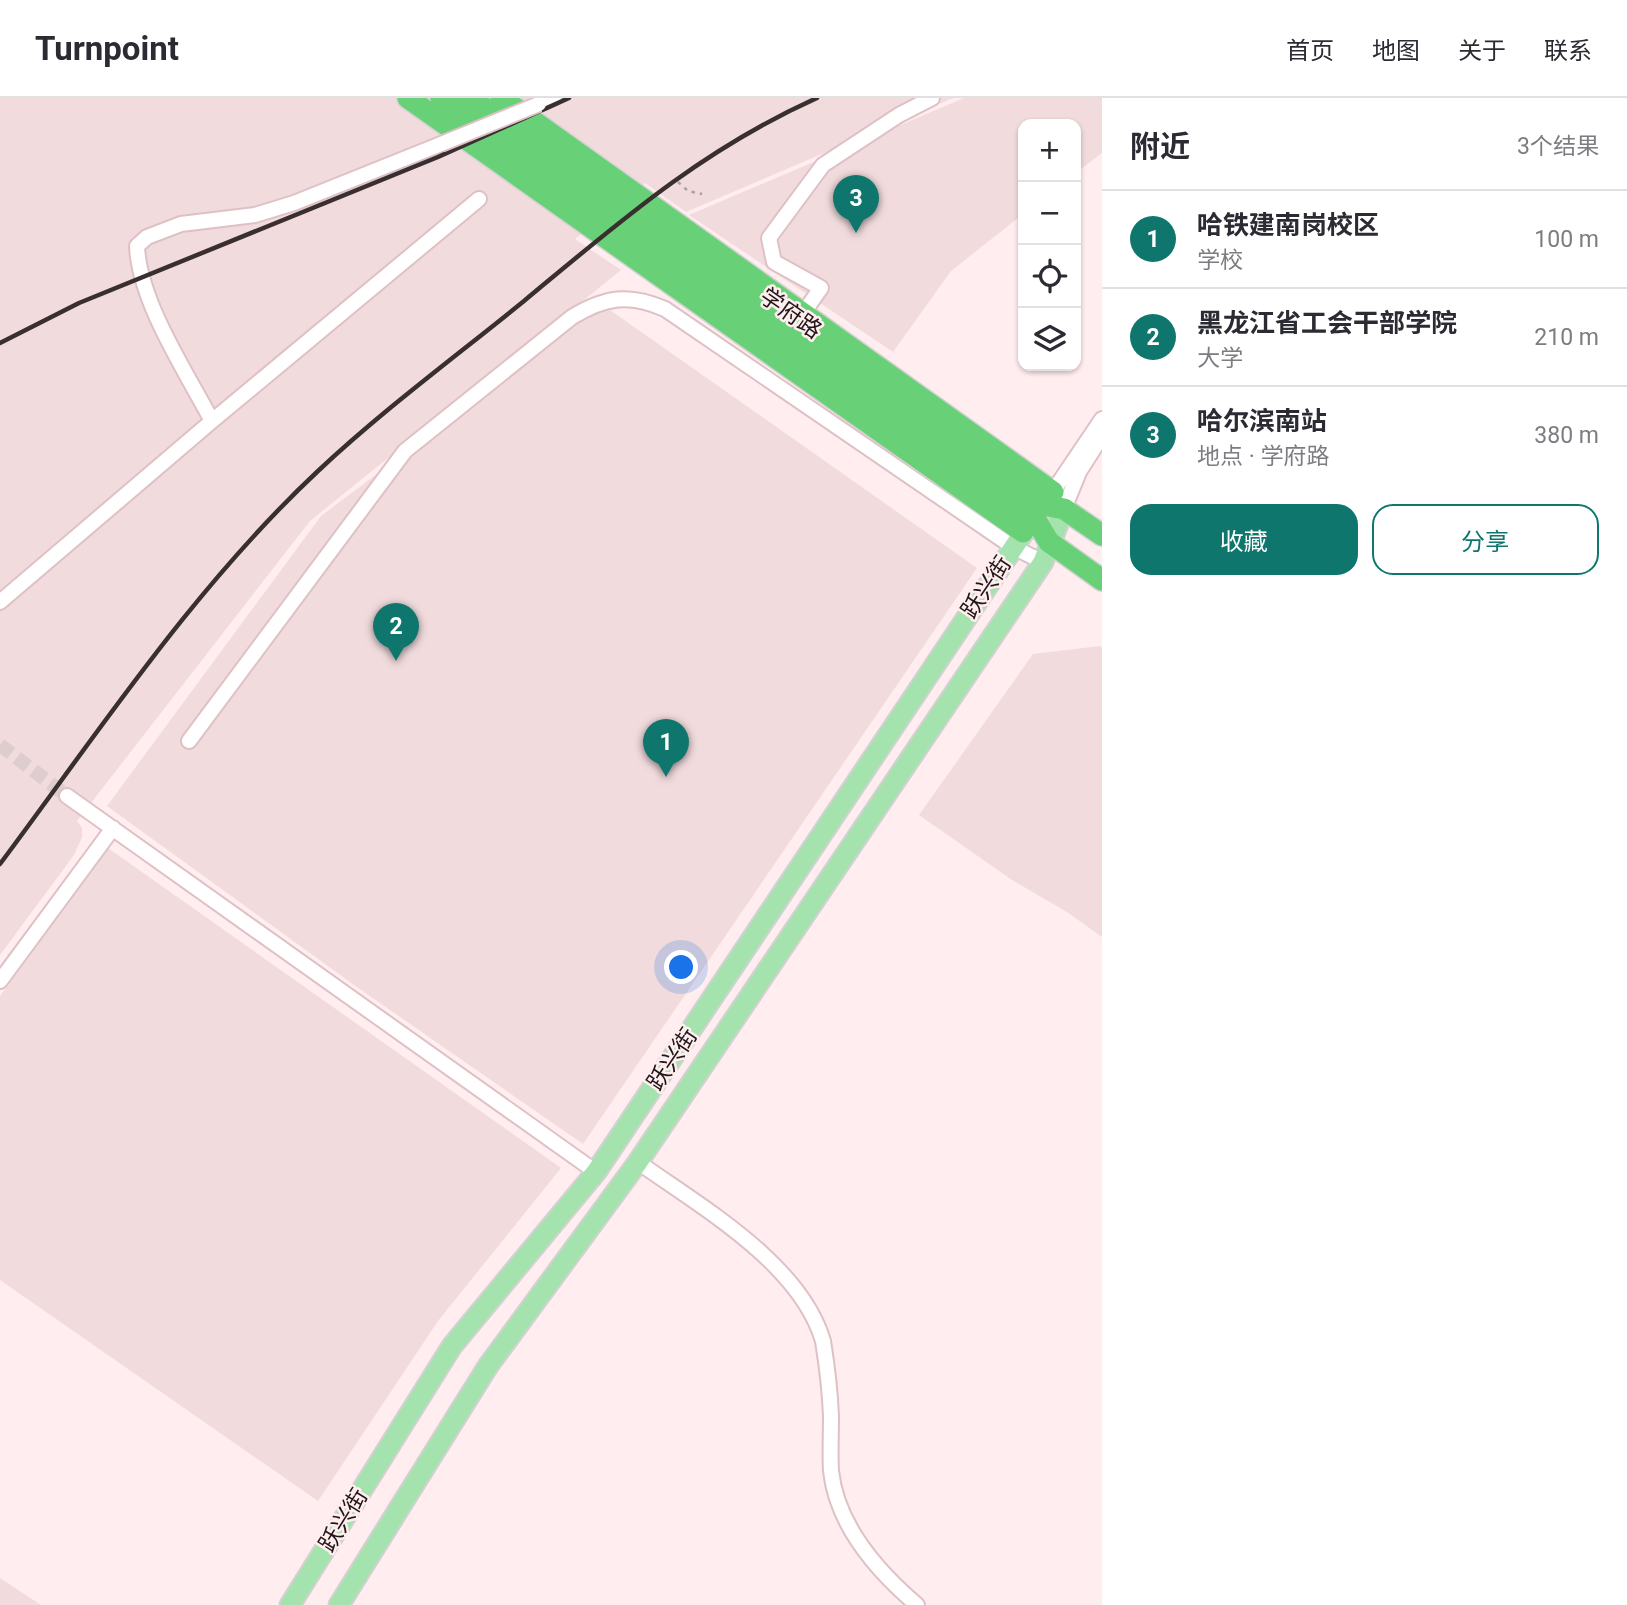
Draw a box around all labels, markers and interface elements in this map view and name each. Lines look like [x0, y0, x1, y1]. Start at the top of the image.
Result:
text: Turnpoint [35, 29, 179, 68]
text: 首页 [1286, 37, 1334, 65]
text: 地图 [1372, 37, 1420, 65]
text: 关于 [1458, 37, 1506, 65]
text: 联系 [1544, 37, 1592, 65]
map controls [1018, 119, 1081, 371]
button: + [1018, 119, 1081, 182]
text: 附近 [1130, 129, 1190, 164]
text: 3个结果 [1517, 133, 1599, 160]
pin: 3 [833, 175, 879, 233]
button: − [1018, 182, 1081, 245]
text: 哈铁建南岗校区 [1197, 210, 1379, 240]
text: 1 [1146, 226, 1160, 253]
text: 100 m [1534, 226, 1599, 253]
button: locate [1018, 245, 1081, 308]
text: 学校 [1197, 247, 1243, 274]
street label: 学府路 [755, 283, 827, 344]
button: layers [1018, 308, 1081, 371]
text: 黑龙江省工会干部学院 [1197, 308, 1457, 338]
text: 2 [1146, 324, 1160, 351]
text: 210 m [1534, 324, 1599, 351]
text: 大学 [1197, 345, 1243, 372]
text: 哈尔滨南站 [1197, 406, 1327, 436]
text: 3 [1146, 422, 1160, 449]
text: 380 m [1534, 422, 1599, 449]
text: 地点 · 学府路 [1197, 443, 1329, 470]
button: 收藏 [1130, 504, 1358, 575]
button: 分享 [1372, 504, 1599, 575]
street label: 跃兴街 [956, 551, 1017, 623]
pin: 2 [373, 603, 419, 661]
pin: 1 [643, 719, 689, 777]
your location [664, 950, 698, 984]
street label: 跃兴街 [642, 1023, 703, 1095]
street label: 跃兴街 [314, 1484, 373, 1557]

